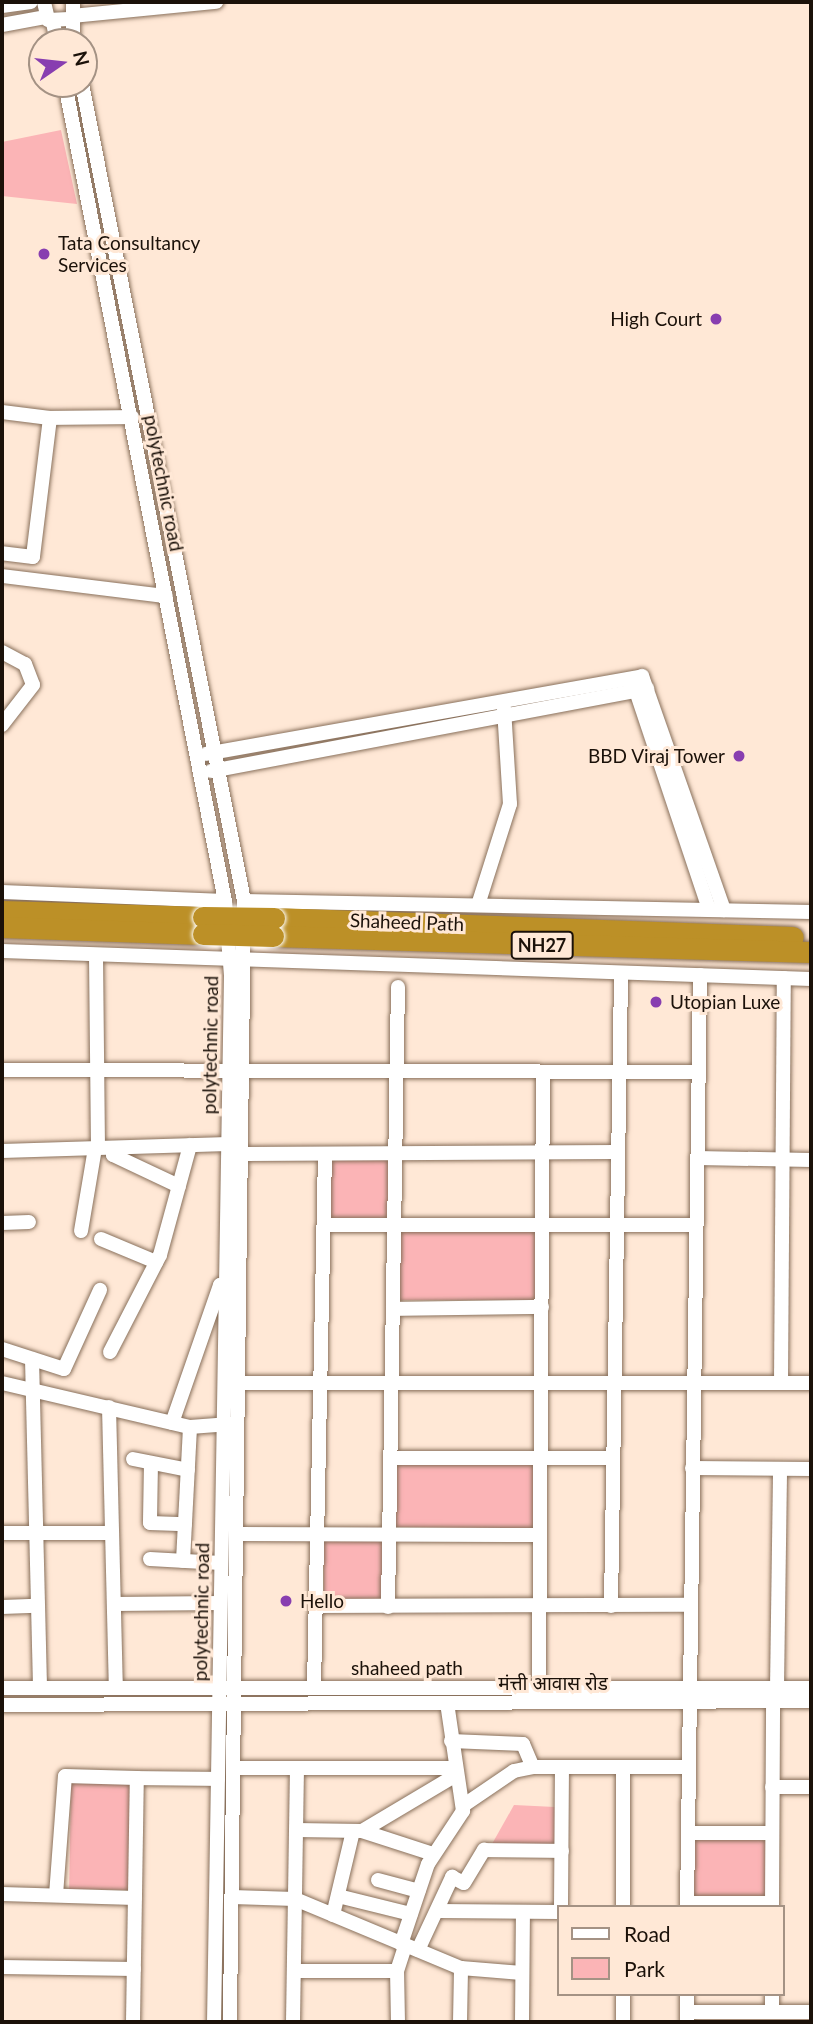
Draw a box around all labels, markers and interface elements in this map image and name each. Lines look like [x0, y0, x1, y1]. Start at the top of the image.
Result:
north arrow [28, 28, 98, 98]
text: N [69, 48, 95, 68]
place label: Tata Consultancy Services [58, 232, 200, 276]
marker: Tata Consultancy Services [36, 246, 52, 262]
place label: High Court [610, 308, 702, 330]
marker: High Court [708, 311, 724, 327]
street label: polytechnic road [140, 413, 188, 553]
place label: BBD Viraj Tower [587, 745, 725, 767]
marker: BBD Viraj Tower [731, 748, 747, 764]
street label: Shaheed Path [350, 909, 464, 935]
road number: NH27 [510, 930, 574, 960]
street label: polytechnic road [197, 975, 223, 1115]
place label: Utopian Luxe [670, 991, 780, 1013]
marker: Utopian Luxe [648, 994, 664, 1010]
street label: polytechnic road [188, 1542, 214, 1682]
place label: Hello [300, 1590, 344, 1612]
marker: Hello [278, 1593, 294, 1609]
street label: shaheed path [351, 1657, 463, 1679]
street label: मंत्ती आवास रोड [498, 1672, 608, 1694]
legend [558, 1905, 785, 1996]
text: Road [624, 1921, 671, 1946]
text: Park [624, 1956, 665, 1981]

